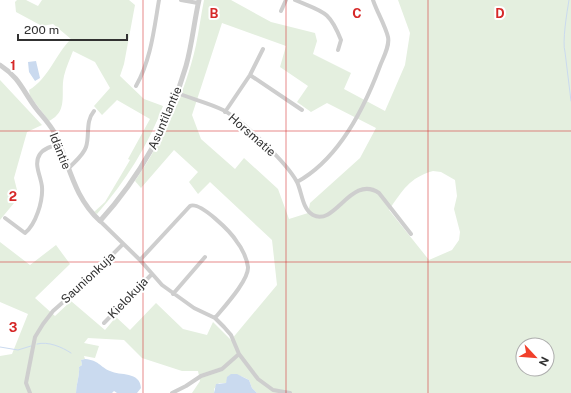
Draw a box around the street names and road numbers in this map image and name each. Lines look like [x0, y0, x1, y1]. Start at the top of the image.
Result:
street label: Asuntilantie [145, 84, 185, 152]
street label: Horsmatie [226, 111, 279, 159]
street label: Idäntie [46, 131, 74, 172]
street label: Saunionkuja [58, 249, 118, 307]
street label: Kielokuja [105, 275, 151, 321]

